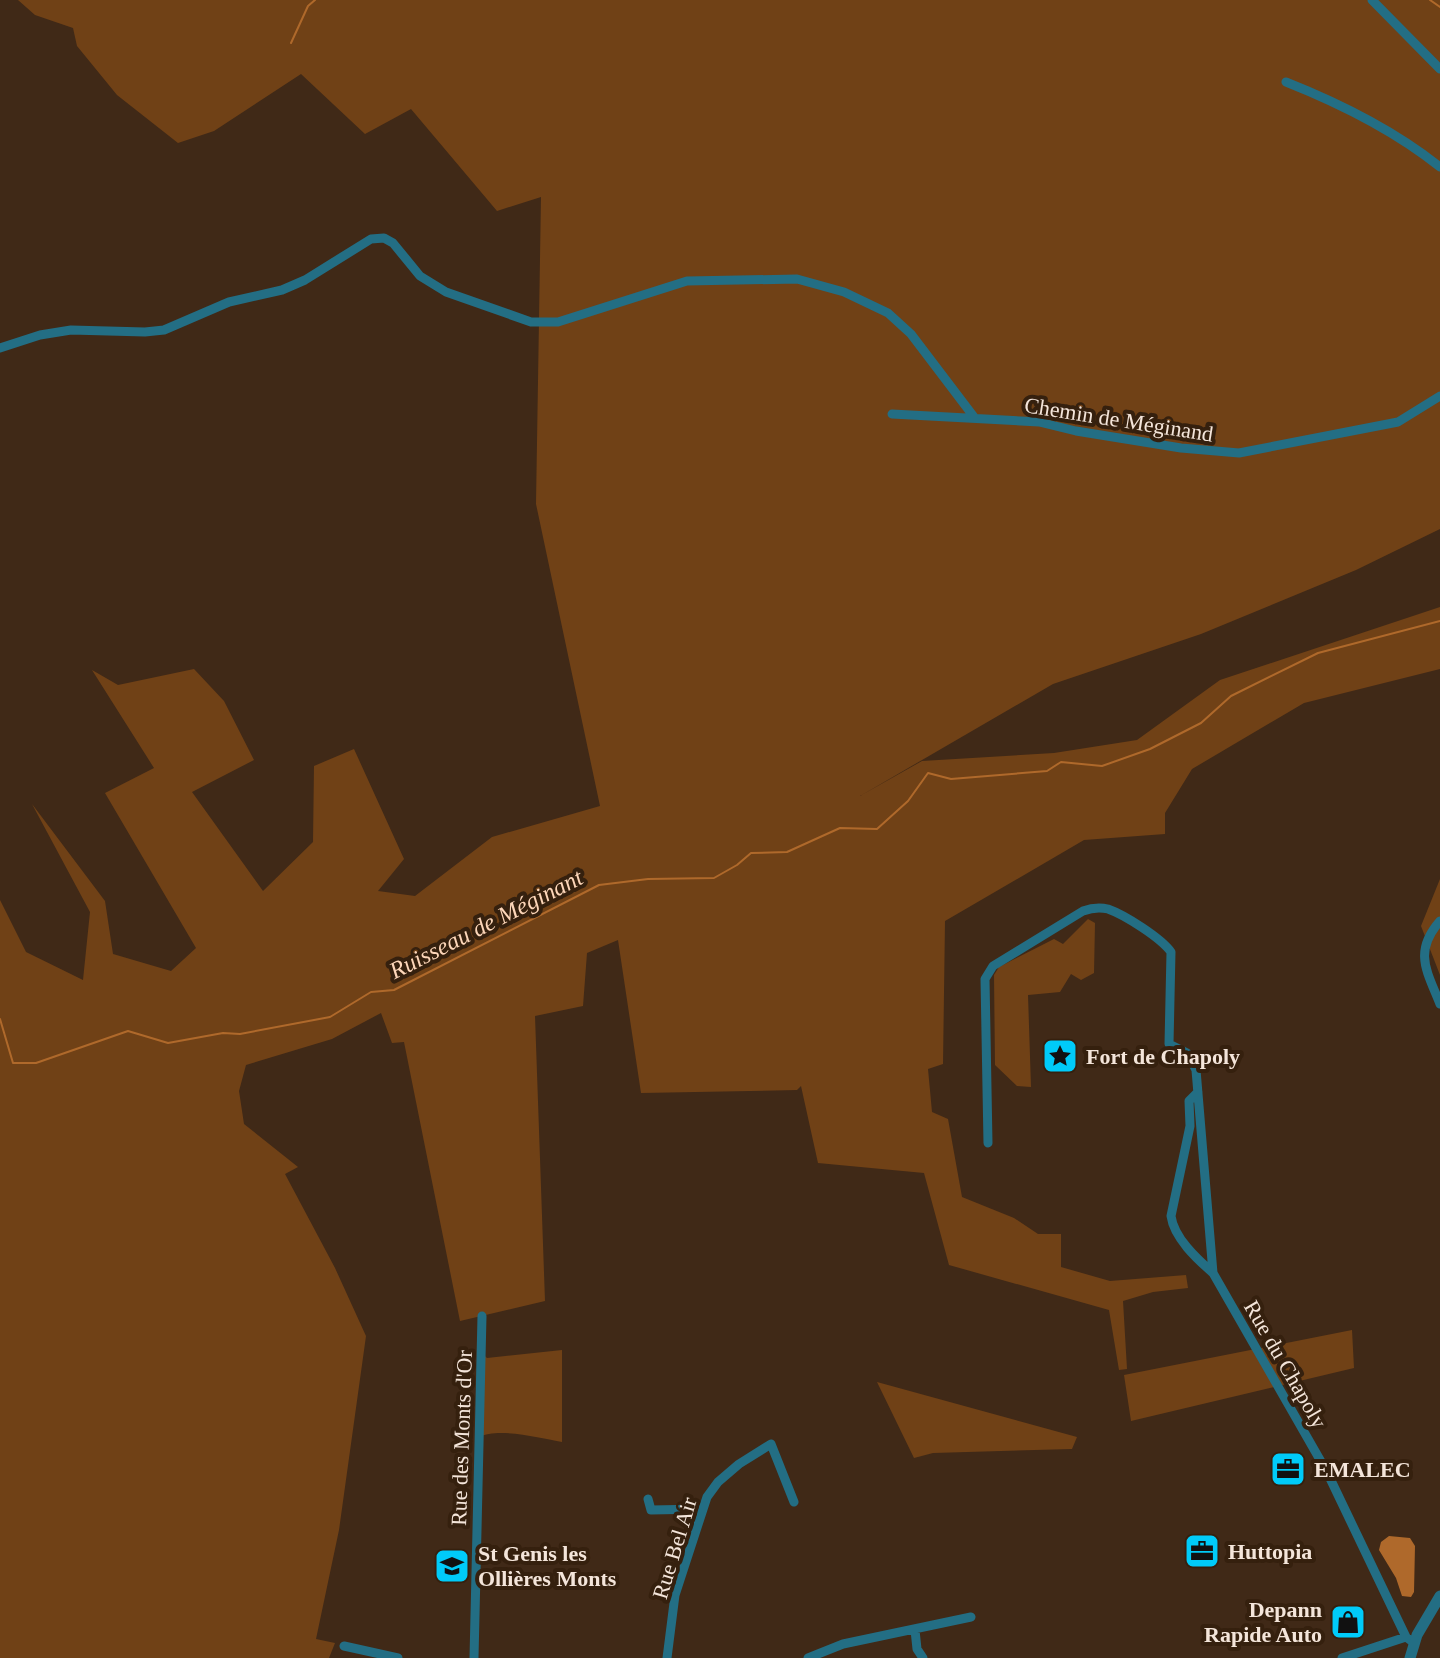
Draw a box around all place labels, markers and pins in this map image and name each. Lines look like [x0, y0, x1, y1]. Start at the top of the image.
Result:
place icon: Fort de Chapoly [1041, 1037, 1079, 1075]
place label: Fort de Chapoly [1086, 1044, 1240, 1069]
office icon: EMALEC [1269, 1450, 1307, 1488]
place label: EMALEC [1314, 1457, 1411, 1482]
office icon: Huttopia [1183, 1532, 1221, 1570]
place label: Huttopia [1228, 1539, 1312, 1564]
place label: St Genis les Ollières Monts [478, 1541, 617, 1591]
school or university icon: St Genis les Ollières Monts [433, 1547, 471, 1585]
place label: Depann Rapide Auto [1204, 1597, 1322, 1647]
shop icon: Depann Rapide Auto [1329, 1603, 1367, 1641]

